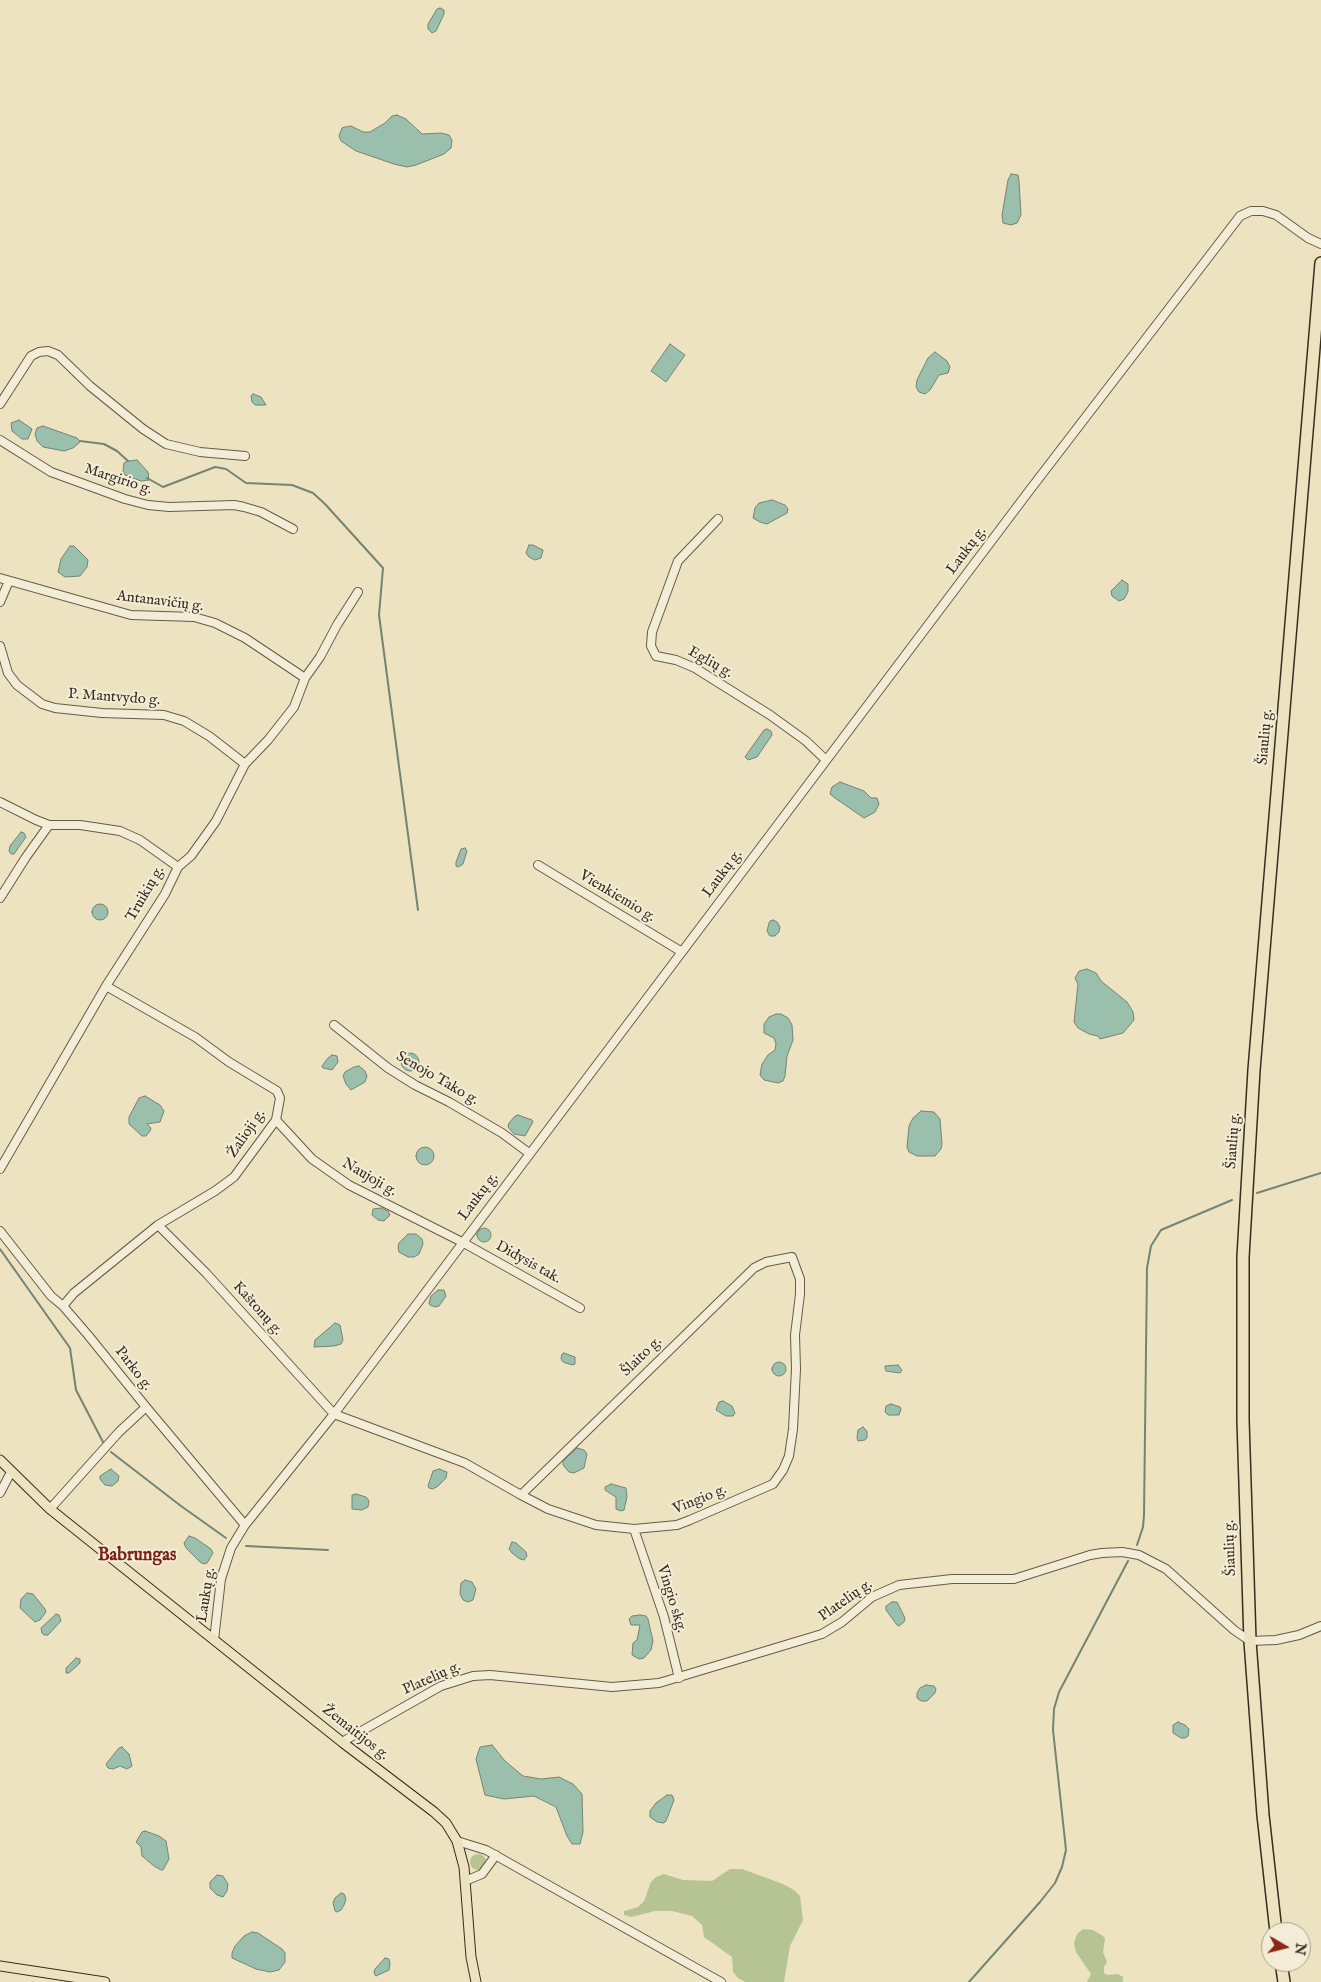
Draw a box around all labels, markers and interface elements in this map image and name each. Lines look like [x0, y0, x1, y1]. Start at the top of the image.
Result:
street label: Margirio g. [82, 461, 154, 499]
street label: Laukų g. [943, 524, 991, 578]
street label: Antanavičių g. [116, 588, 204, 616]
street label: Eglių g. [684, 643, 736, 683]
street label: P. Mantvydo g. [67, 686, 161, 710]
street label: Šiaulių g. [1255, 708, 1277, 766]
street label: Laukų g. [699, 847, 747, 901]
street label: Truikių g. [123, 863, 169, 925]
street label: Vienkiemio g. [576, 867, 658, 927]
street label: Senojo Tako g. [393, 1048, 481, 1110]
street label: Žalioji g. [224, 1106, 270, 1162]
street label: Šiaulių g. [1223, 1112, 1245, 1170]
street label: Naujoji g. [338, 1155, 400, 1201]
street label: Laukų g. [455, 1170, 503, 1224]
street label: Didysis tak. [492, 1238, 564, 1288]
street label: Kaštonų g. [228, 1278, 286, 1340]
street label: Šlaito g. [618, 1333, 666, 1381]
street label: Parko g. [110, 1343, 156, 1395]
street label: Vingio g. [670, 1481, 730, 1519]
street label: Šiaulių g. [1221, 1520, 1241, 1576]
district label: Babrungas [98, 1545, 176, 1567]
street label: Vingio skg. [652, 1563, 690, 1635]
street label: Laukų g. [194, 1566, 220, 1624]
street label: Platelių g. [816, 1576, 876, 1626]
street label: Platelių g. [400, 1658, 464, 1700]
street label: Žemaitijos g. [318, 1701, 392, 1765]
north arrow [1261, 1922, 1311, 1972]
text: N [1290, 1942, 1310, 1956]

